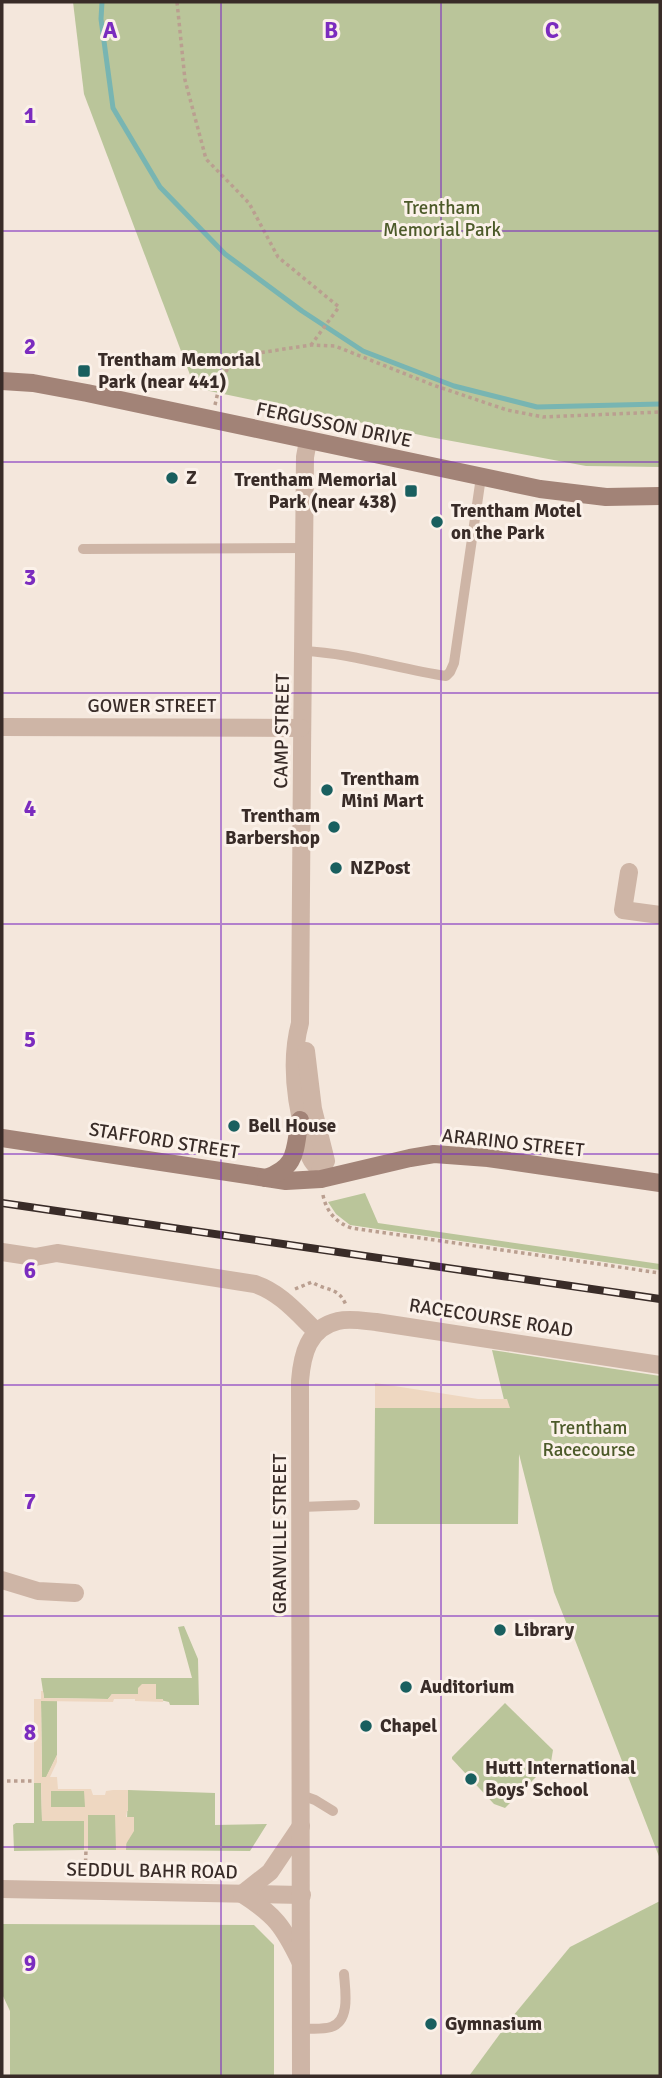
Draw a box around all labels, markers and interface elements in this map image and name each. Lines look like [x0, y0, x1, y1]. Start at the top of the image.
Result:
text: A [103, 16, 118, 45]
text: B [324, 16, 338, 45]
text: C [545, 16, 559, 45]
text: 1 [24, 101, 36, 130]
park label: Trentham Memorial Park [383, 196, 502, 242]
text: 2 [24, 332, 36, 361]
place label: Trentham Memorial Park (near 441) [98, 348, 261, 394]
marker: Trentham Memorial Park (near 441) [76, 363, 92, 379]
street label: FERGUSSON DRIVE [254, 397, 414, 453]
place label: Z [186, 466, 197, 490]
place label: Trentham Memorial Park (near 438) [235, 468, 397, 514]
marker: Z [164, 470, 180, 486]
marker: Trentham Memorial Park (near 438) [403, 483, 419, 499]
place label: Trentham Motel on the Park [451, 499, 582, 545]
marker: Trentham Motel on the Park [429, 514, 445, 530]
text: 3 [24, 563, 36, 592]
street label: CAMP STREET [269, 673, 295, 789]
street label: GOWER STREET [88, 694, 217, 718]
place label: Trentham Mini Mart [341, 767, 424, 813]
marker: Trentham Mini Mart [319, 782, 335, 798]
text: 4 [24, 794, 36, 823]
place label: Trentham Barbershop [225, 804, 320, 850]
marker: Trentham Barbershop [326, 819, 342, 835]
place label: NZPost [350, 856, 410, 880]
marker: NZPost [328, 860, 344, 876]
text: 5 [24, 1025, 36, 1054]
place label: Bell House [248, 1114, 336, 1138]
street label: STAFFORD STREET [87, 1117, 241, 1165]
marker: Bell House [226, 1118, 242, 1134]
street label: ARARINO STREET [441, 1124, 586, 1162]
text: 6 [24, 1256, 36, 1285]
street label: RACECOURSE ROAD [407, 1293, 575, 1343]
park label: Trentham Racecourse [542, 1416, 636, 1462]
street label: GRANVILLE STREET [268, 1453, 292, 1614]
text: 7 [24, 1487, 36, 1516]
place label: Library [514, 1618, 575, 1642]
marker: Library [492, 1622, 508, 1638]
place label: Auditorium [420, 1675, 514, 1699]
marker: Auditorium [398, 1679, 414, 1695]
place label: Chapel [380, 1714, 437, 1738]
text: 8 [24, 1718, 36, 1747]
marker: Chapel [358, 1718, 374, 1734]
place label: Hutt International Boys' School [485, 1756, 636, 1802]
marker: Hutt International Boys' School [463, 1771, 479, 1787]
street label: SEDDUL BAHR ROAD [66, 1858, 238, 1884]
text: 9 [24, 1949, 36, 1978]
place label: Gymnasium [445, 2012, 542, 2036]
marker: Gymnasium [423, 2016, 439, 2032]

